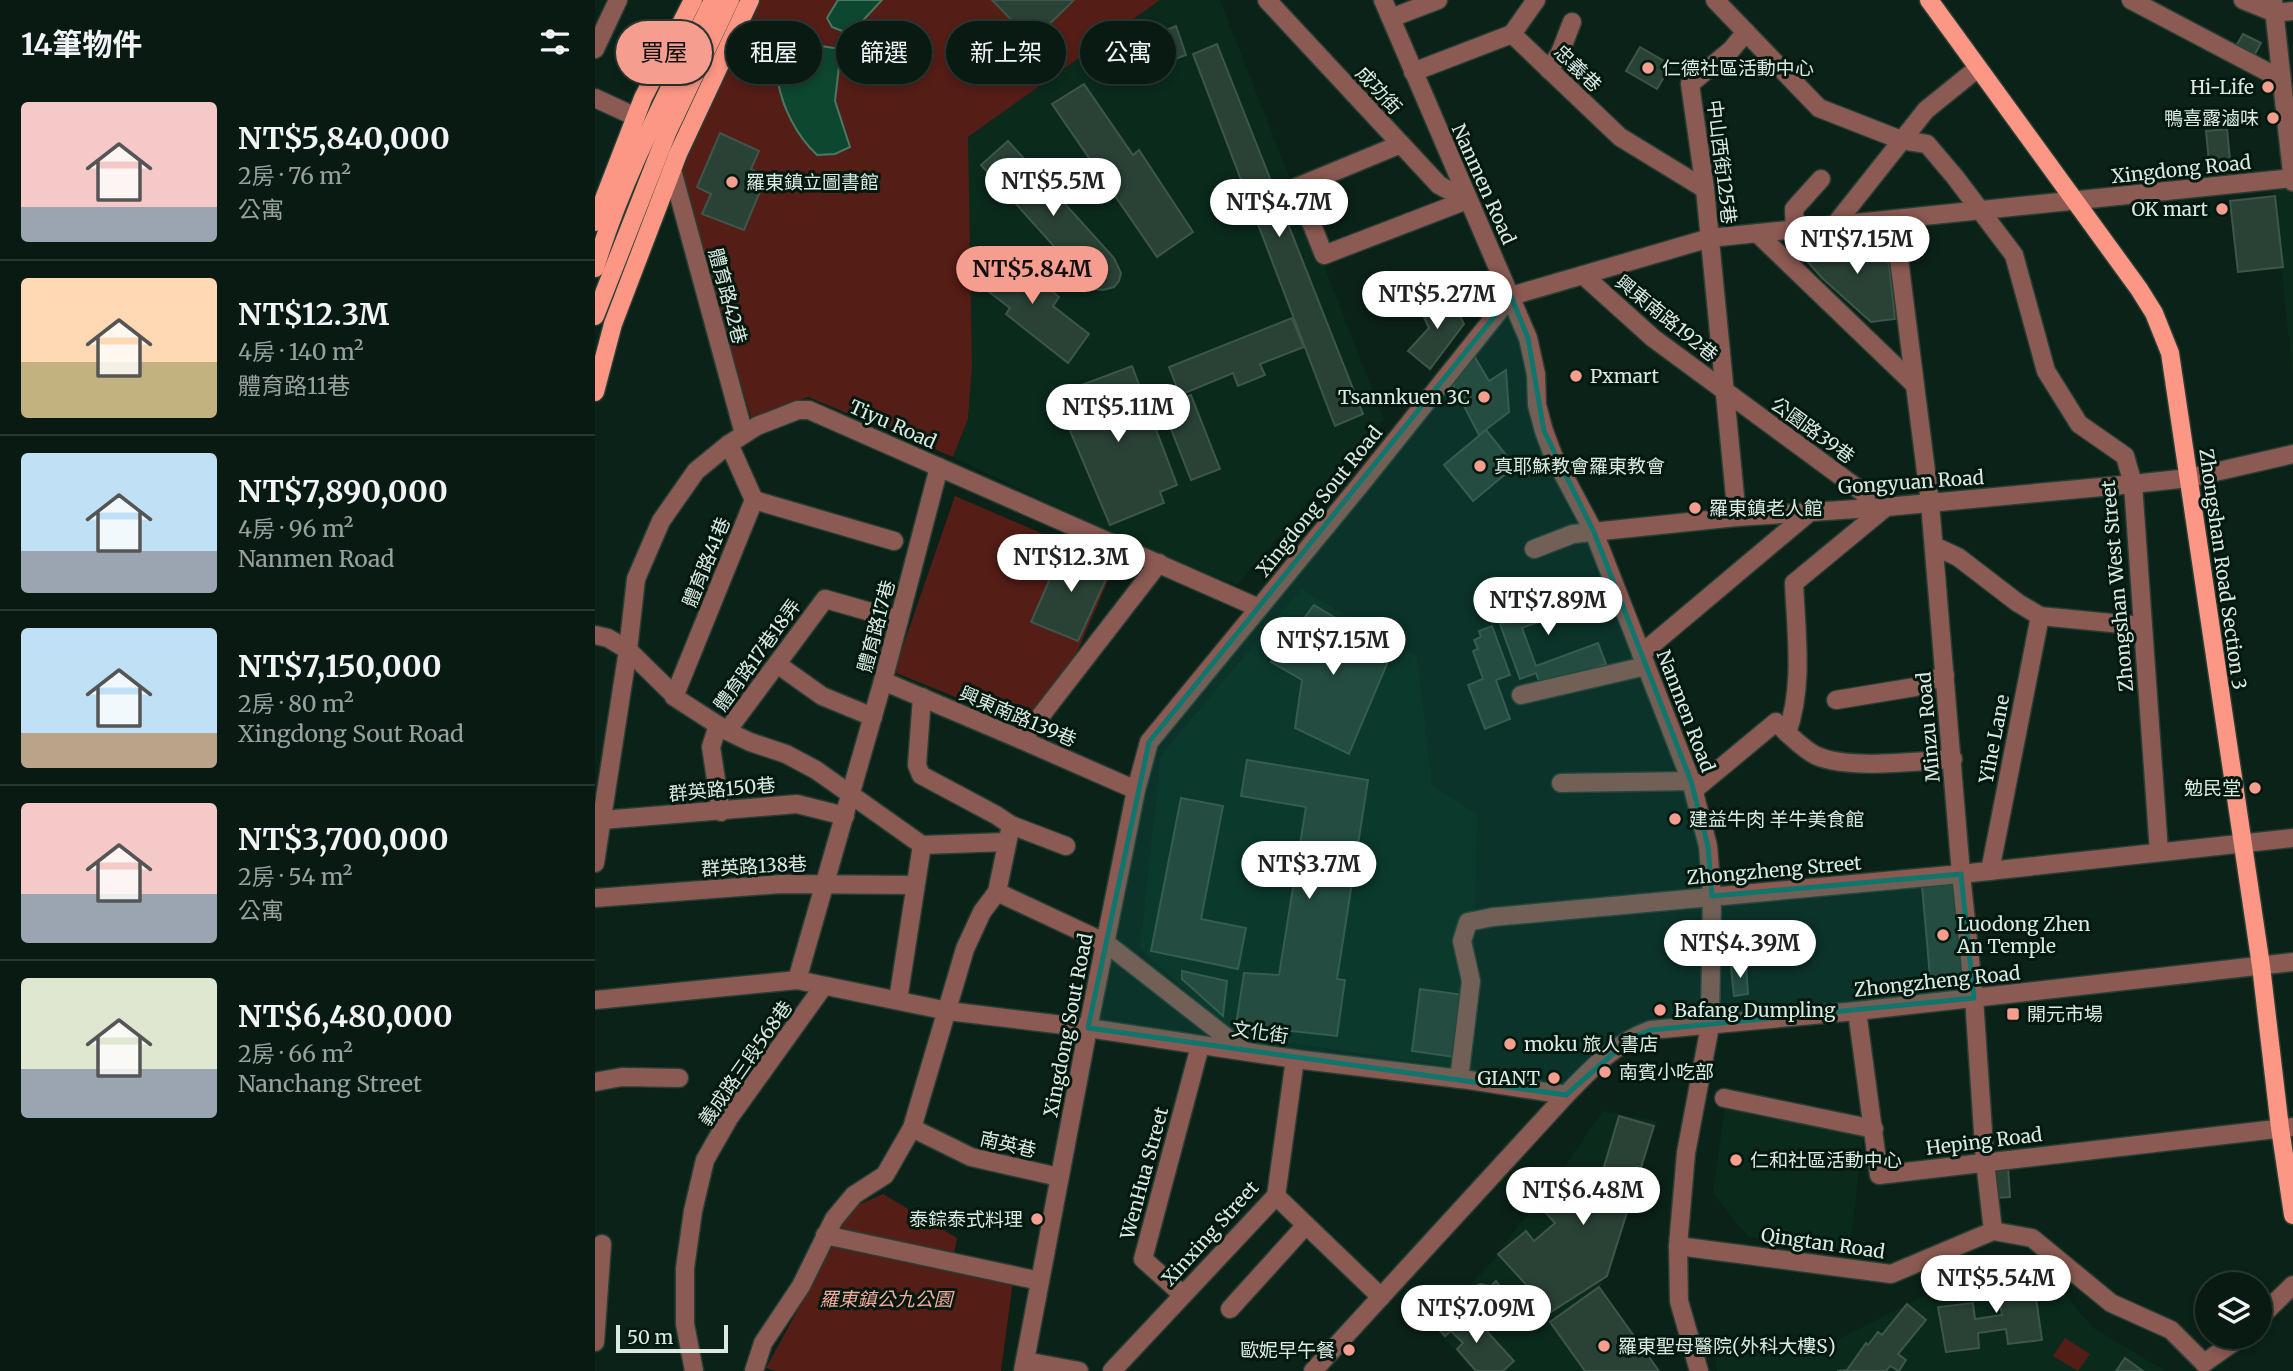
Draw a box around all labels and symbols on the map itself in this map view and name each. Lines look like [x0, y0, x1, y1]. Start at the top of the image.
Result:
street label: 忠義巷 [1549, 40, 1607, 96]
place label: 仁德社區活動中心 [1662, 56, 1814, 80]
marker: 仁德社區活動中心 [1640, 60, 1656, 76]
street label: 成功街 [1351, 61, 1407, 119]
place label: Hi-Life [2190, 75, 2254, 99]
marker: Hi-Life [2260, 79, 2276, 95]
street label: 中山西街125巷 [1702, 98, 1742, 226]
place label: 鴨喜露滷味 [2164, 106, 2259, 130]
marker: 鴨喜露滷味 [2265, 110, 2281, 126]
street label: Nanmen Road [1447, 120, 1521, 248]
street label: Xingdong Road [2110, 150, 2252, 188]
pin: NT$5.5M [988, 158, 1118, 218]
place label: 羅東鎮立圖書館 [746, 170, 879, 194]
marker: 羅東鎮立圖書館 [724, 174, 740, 190]
pin: NT$4.7M [1214, 180, 1344, 239]
place label: OK mart [2131, 197, 2209, 221]
marker: OK mart [2214, 201, 2230, 217]
pin: NT$7.15M [1785, 216, 1929, 276]
street label: 體育路42巷 [704, 246, 752, 346]
pin: NT$5.84M [960, 246, 1104, 306]
street label: 興東南路192巷 [1611, 269, 1723, 367]
pin: NT$5.27M [1365, 272, 1509, 331]
place label: Pxmart [1590, 364, 1659, 388]
marker: Pxmart [1568, 368, 1584, 384]
pin: NT$5.11M [1046, 384, 1190, 444]
place label: Tsannkuen 3C [1338, 385, 1470, 409]
marker: Tsannkuen 3C [1476, 389, 1492, 405]
street label: 公園路39巷 [1766, 392, 1860, 468]
street label: Tiyu Road [846, 394, 940, 454]
street label: Xingdong Sout Road [1251, 421, 1387, 581]
street label: Zhongshan Road Section 3 [2194, 447, 2252, 691]
place label: 真耶穌教會羅東教會 [1494, 454, 1665, 478]
marker: 真耶穌教會羅東教會 [1472, 458, 1488, 474]
street label: Gongyuan Road [1837, 465, 1985, 499]
street label: Zhongshan West Street [2096, 479, 2138, 693]
place label: 羅東鎮老人館 [1709, 496, 1823, 520]
marker: 羅東鎮老人館 [1687, 500, 1703, 516]
street label: 體育路41巷 [677, 513, 735, 611]
pin: NT$12.3M [999, 534, 1143, 594]
street label: 體育路17巷 [852, 577, 900, 675]
pin: NT$7.89M [1476, 578, 1620, 637]
street label: 體育路17巷18弄 [708, 594, 806, 716]
pin: NT$7.15M [1261, 618, 1405, 677]
street label: Nanmen Road [1652, 646, 1720, 776]
street label: Minzu Road [1911, 671, 1945, 783]
street label: 興東南路139巷 [956, 681, 1080, 751]
street label: Yihe Lane [1973, 692, 2014, 786]
street label: 群英路150巷 [668, 772, 776, 806]
place label: 勉民堂 [2184, 776, 2241, 800]
marker: 勉民堂 [2247, 780, 2263, 796]
place label: 建益牛肉 羊牛美食館 [1689, 807, 1865, 831]
marker: 建益牛肉 羊牛美食館 [1667, 811, 1683, 827]
pin: NT$3.7M [1244, 842, 1374, 901]
street label: Zhongzheng Street [1686, 850, 1863, 890]
street label: 群英路138巷 [700, 851, 808, 881]
place label: Luodong Zhen An Temple [1956, 912, 2091, 958]
pin: NT$4.39M [1668, 920, 1812, 980]
marker: Luodong Zhen An Temple [1935, 927, 1951, 943]
street label: Xingdong Sout Road [1038, 931, 1098, 1119]
street label: Zhongzheng Road [1853, 960, 2021, 1002]
street label: 義成路三段568巷 [693, 996, 797, 1130]
place label: Bafang Dumpling [1674, 998, 1836, 1022]
marker: Bafang Dumpling [1652, 1002, 1668, 1018]
place label: 開元市場 [2027, 1002, 2103, 1026]
marker: 開元市場 [2005, 1006, 2021, 1022]
street label: 文化街 [1230, 1016, 1290, 1048]
place label: moku 旅人書店 [1524, 1032, 1658, 1056]
marker: moku 旅人書店 [1502, 1036, 1518, 1052]
place label: 南賓小吃部 [1619, 1060, 1714, 1084]
marker: 南賓小吃部 [1597, 1064, 1613, 1080]
place label: GIANT [1477, 1066, 1540, 1090]
marker: GIANT [1546, 1070, 1562, 1086]
street label: WenHua Street [1115, 1104, 1173, 1243]
street label: Heping Road [1924, 1122, 2044, 1160]
street label: 南英巷 [978, 1126, 1038, 1162]
place label: 仁和社區活動中心 [1750, 1148, 1902, 1172]
marker: 仁和社區活動中心 [1728, 1152, 1744, 1168]
pin: NT$6.48M [1511, 1168, 1655, 1227]
street label: Xinxing Street [1157, 1175, 1264, 1290]
place label: 泰錝泰式料理 [909, 1207, 1023, 1231]
marker: 泰錝泰式料理 [1029, 1211, 1045, 1227]
street label: Qingtan Road [1759, 1222, 1887, 1264]
pin: NT$5.54M [1924, 1256, 2068, 1315]
pin: NT$7.09M [1404, 1286, 1548, 1345]
park label: 羅東鎮公九公園 [819, 1287, 955, 1311]
scale bar [616, 1322, 728, 1354]
place label: 羅東聖母醫院(外科大樓S) [1618, 1334, 1836, 1358]
place label: 歐妮早午餐 [1240, 1338, 1335, 1362]
marker: 羅東聖母醫院(外科大樓S) [1596, 1338, 1612, 1354]
marker: 歐妮早午餐 [1341, 1342, 1357, 1358]

